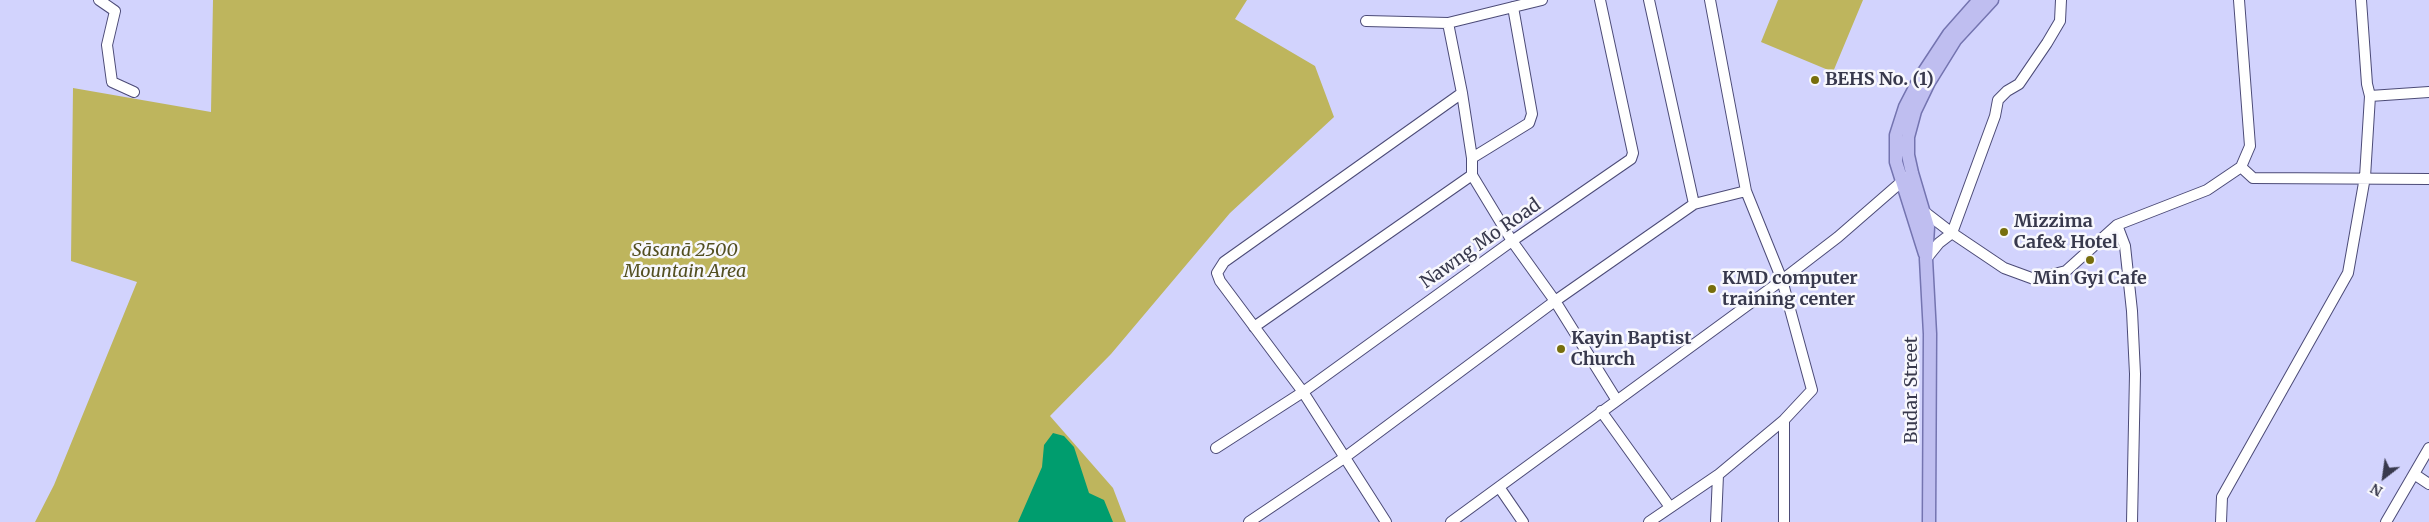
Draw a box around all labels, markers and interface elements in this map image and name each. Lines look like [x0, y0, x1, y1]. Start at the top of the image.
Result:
place label: BEHS No. (1) [1825, 69, 1934, 91]
marker: BEHS No. (1) [1809, 74, 1821, 86]
street label: Nawng Mo Road [1417, 194, 1545, 294]
place label: Mizzima Cafe& Hotel [2014, 211, 2118, 253]
marker: Mizzima Cafe& Hotel [1998, 226, 2010, 238]
park label: Sāsanā 2500 Mountain Area [624, 240, 746, 282]
marker: Min Gyi Cafe [2084, 254, 2096, 266]
place label: KMD computer training center [1722, 268, 1858, 310]
place label: Min Gyi Cafe [2033, 268, 2147, 290]
marker: KMD computer training center [1706, 283, 1718, 295]
place label: Kayin Baptist Church [1571, 328, 1691, 370]
street label: Budar Street [1901, 336, 1923, 444]
marker: Kayin Baptist Church [1555, 343, 1567, 355]
north arrow [2359, 452, 2409, 502]
text: N [2367, 479, 2386, 501]

